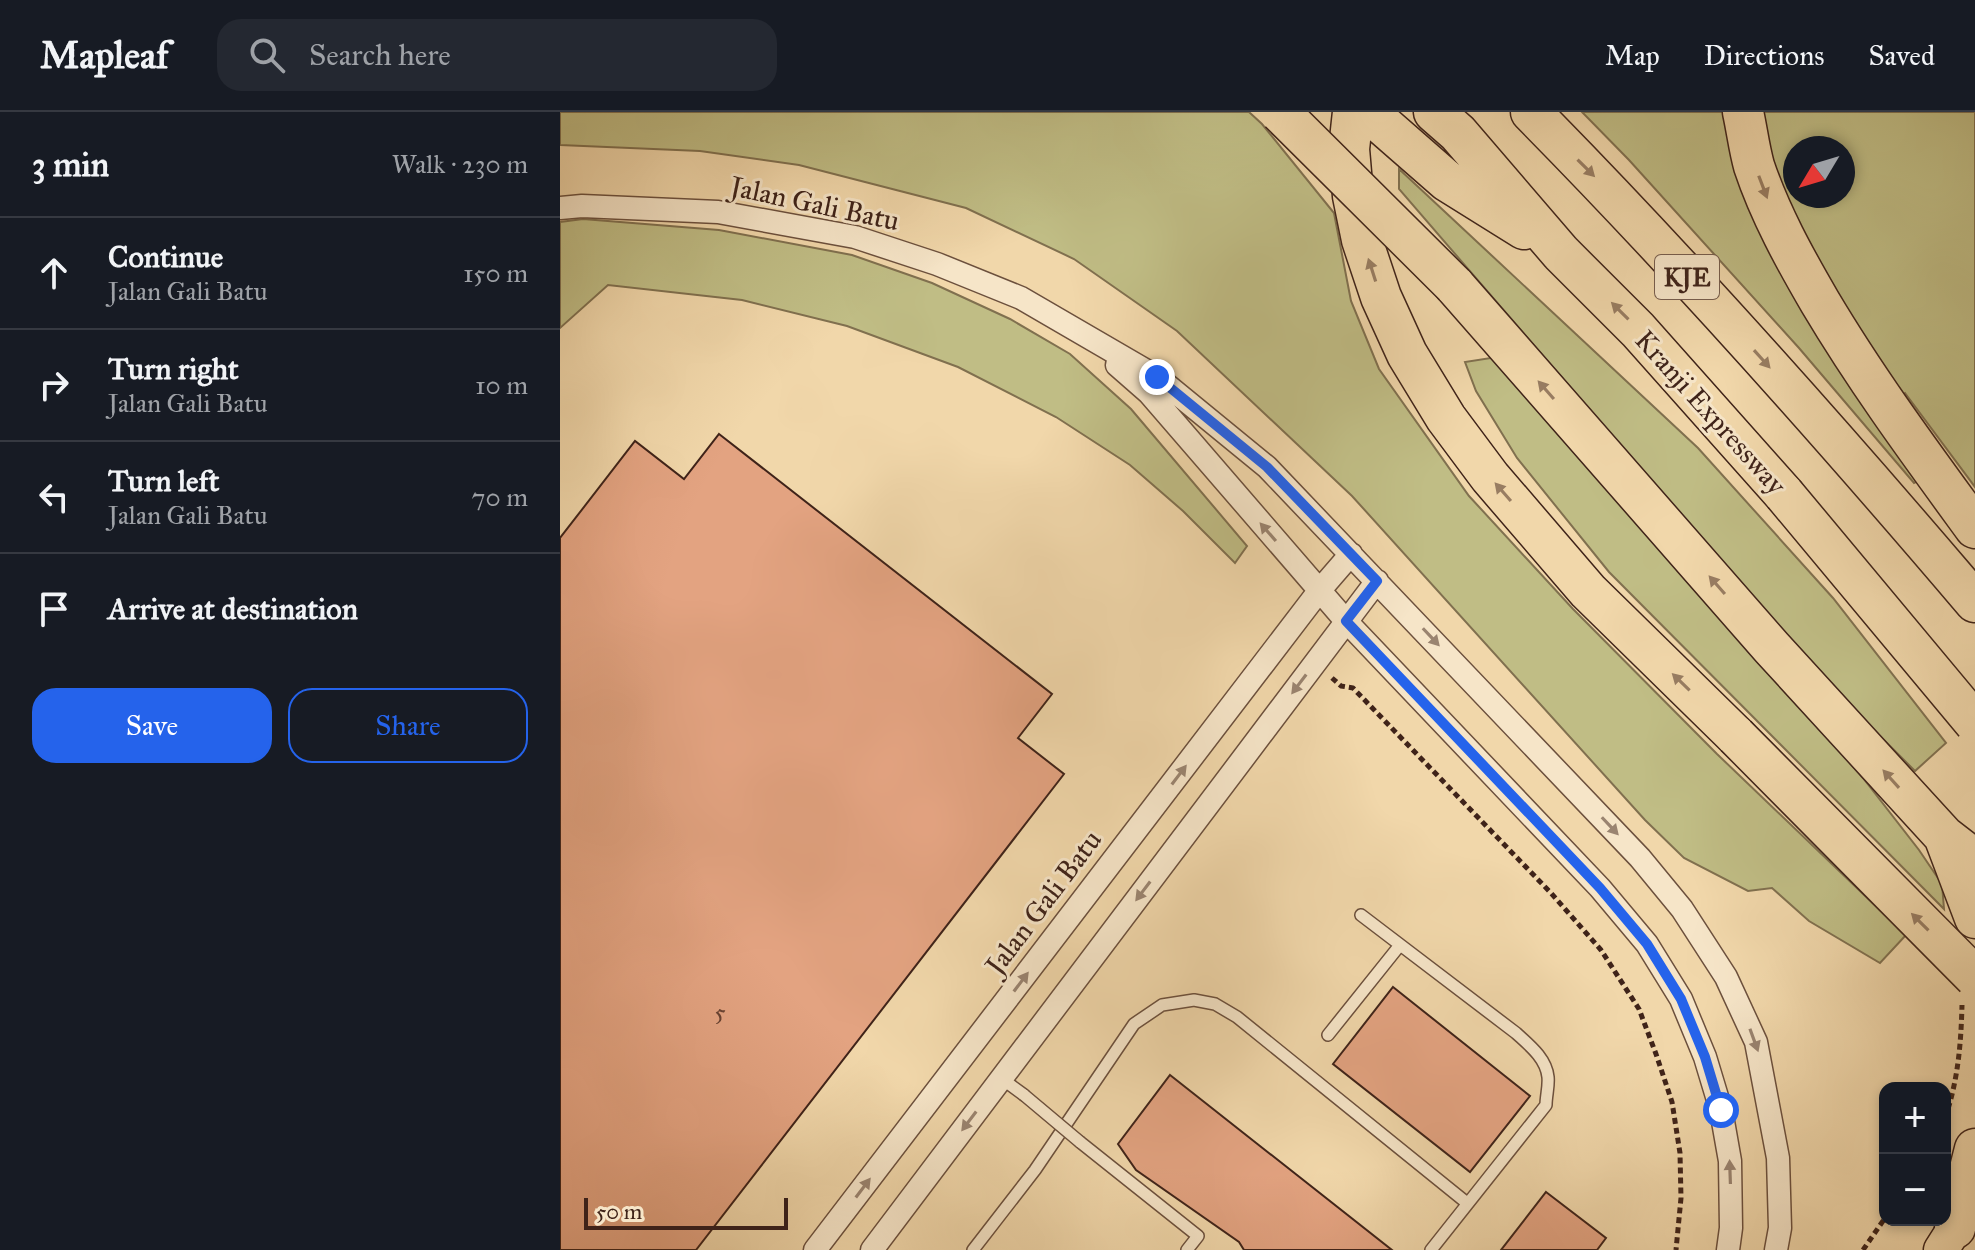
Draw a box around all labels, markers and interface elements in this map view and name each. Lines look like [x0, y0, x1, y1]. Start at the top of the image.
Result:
search box [217, 19, 777, 91]
text: Mapleaf [40, 32, 169, 78]
icon: search [245, 33, 289, 77]
text: Search here [309, 37, 451, 73]
text: Map [1605, 38, 1660, 73]
text: Directions [1704, 38, 1825, 73]
text: Saved [1869, 38, 1935, 73]
north arrow [1783, 136, 1855, 208]
text: 3 min [32, 144, 109, 185]
text: Walk · 230 m [392, 148, 528, 180]
one-way arrow [1576, 158, 1595, 177]
street label: Jalan Gali Batu [724, 168, 903, 238]
one-way arrow [1757, 175, 1770, 199]
text: Continue [108, 239, 223, 275]
icon: ahead [32, 251, 76, 295]
road number: KJE [1655, 255, 1719, 299]
text: 150 m [463, 257, 528, 289]
one-way arrow [1366, 257, 1378, 281]
text: Jalan Gali Batu [108, 275, 268, 307]
one-way arrow [1611, 302, 1629, 321]
street label: Kranji Expressway [1628, 323, 1794, 503]
one-way arrow [1752, 349, 1770, 368]
text: Turn right [108, 351, 239, 387]
route end [1139, 359, 1175, 395]
icon: right [32, 363, 76, 407]
text: 10 m [475, 369, 528, 401]
one-way arrow [1538, 380, 1555, 400]
text: Jalan Gali Batu [108, 387, 268, 419]
text: Turn left [108, 463, 219, 499]
icon: left [32, 475, 76, 519]
text: 70 m [472, 481, 528, 513]
one-way arrow [1495, 483, 1512, 503]
text: Jalan Gali Batu [108, 499, 268, 531]
one-way arrow [1260, 523, 1277, 543]
one-way arrow [1709, 576, 1727, 595]
icon: arrive [32, 587, 76, 631]
text: Arrive at destination [108, 591, 358, 627]
one-way arrow [1421, 628, 1439, 647]
one-way arrow [1672, 673, 1691, 692]
one-way arrow [1292, 674, 1308, 694]
button: Save [32, 688, 272, 763]
button: Share [288, 688, 528, 763]
one-way arrow [1170, 765, 1186, 785]
one-way arrow [1883, 769, 1901, 788]
one-way arrow [1600, 816, 1618, 835]
street label: Jalan Gali Batu [976, 823, 1109, 984]
one-way arrow [1135, 881, 1151, 902]
one-way arrow [1911, 913, 1930, 932]
one-way arrow [1012, 971, 1028, 992]
house number: 5 [714, 997, 726, 1027]
one-way arrow [1748, 1028, 1761, 1052]
map controls [1879, 1082, 1951, 1226]
button: + [1879, 1082, 1951, 1154]
route start [1703, 1092, 1739, 1128]
one-way arrow [961, 1111, 977, 1131]
button: − [1879, 1154, 1951, 1226]
one-way arrow [1723, 1159, 1736, 1184]
one-way arrow [854, 1178, 870, 1198]
scale bar [584, 1194, 788, 1230]
text: 50 m [596, 1198, 642, 1225]

